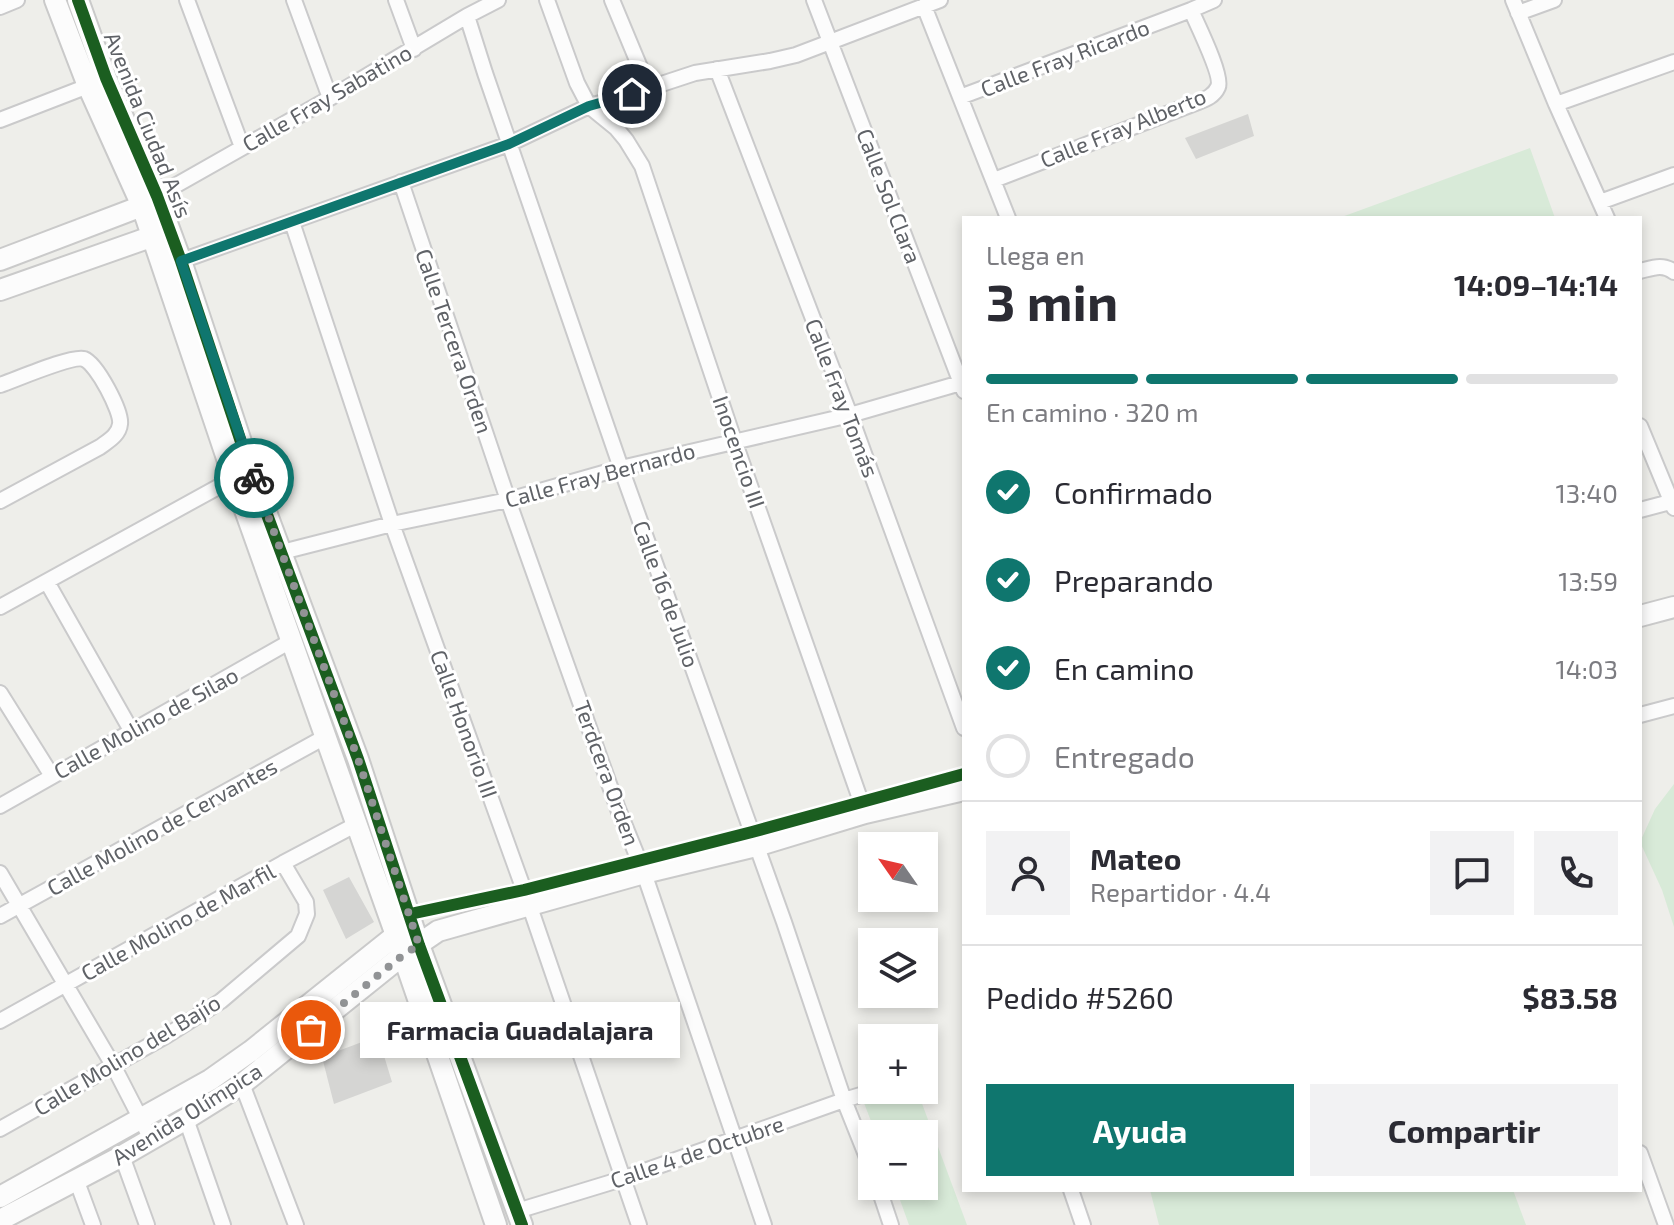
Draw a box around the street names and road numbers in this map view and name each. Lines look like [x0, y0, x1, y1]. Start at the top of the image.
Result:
street label: Calle Fray Ricardo [977, 13, 1153, 101]
street label: Avenida Ciudad Asís [100, 28, 198, 221]
street label: Calle Fray Sabatino [237, 38, 416, 156]
street label: Calle Fray Alberto [1036, 82, 1209, 172]
street label: Calle Sol Clara [852, 125, 928, 267]
street label: Calle Tercera Orden [411, 245, 499, 436]
street label: Calle Fray Tomás [801, 315, 885, 481]
street label: Inocencio III [709, 392, 771, 511]
street label: Calle Fray Bernardo [502, 436, 698, 512]
street label: Calle 16 de Julio [628, 517, 705, 670]
street label: Calle Honorio III [426, 646, 504, 801]
street label: Calle Molino de Silao [49, 661, 242, 784]
street label: Terdcera Orden [570, 697, 646, 849]
street label: Calle Molino de Cervantes [42, 752, 281, 900]
street label: Calle Molino de Marfil [76, 857, 279, 985]
street label: Calle Molino del Bajío [29, 988, 225, 1121]
street label: Avenida Olímpica [107, 1057, 266, 1170]
street label: Calle 4 de Octubre [607, 1109, 787, 1193]

